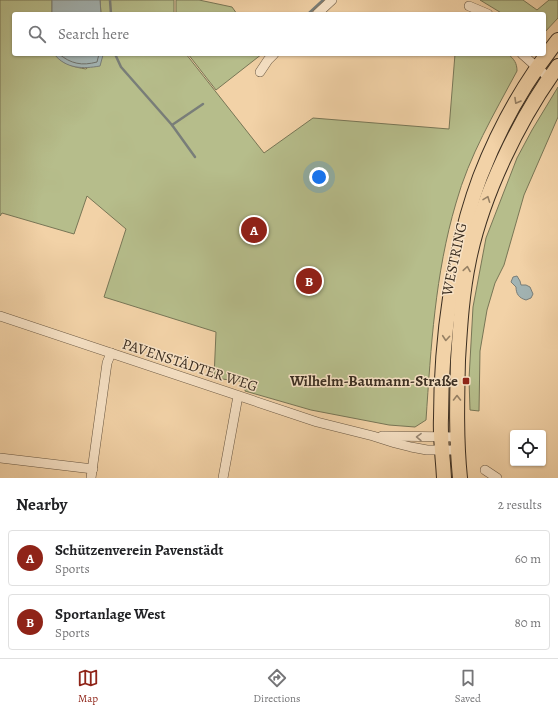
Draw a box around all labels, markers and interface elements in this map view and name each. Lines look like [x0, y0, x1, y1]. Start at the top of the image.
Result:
search box [12, 12, 546, 56]
icon: search [26, 23, 48, 45]
text: Search here [58, 24, 129, 44]
one-way arrow [515, 97, 522, 104]
your location [309, 167, 329, 187]
one-way arrow [483, 196, 491, 203]
pin: A [241, 215, 267, 245]
street label: WESTRING [436, 221, 472, 298]
one-way arrow [462, 265, 471, 272]
pin: B [296, 266, 322, 296]
street label: PAVENSTÄDTER WEG [120, 334, 260, 396]
one-way arrow [441, 335, 450, 341]
place label: Wilhelm-Baumann-Straße [289, 371, 458, 391]
marker: Wilhelm-Baumann-Straße [461, 376, 471, 386]
one-way arrow [453, 395, 461, 401]
map controls [510, 430, 546, 466]
button: locate [510, 430, 546, 466]
one-way arrow [416, 433, 422, 441]
text: Nearby [16, 493, 67, 516]
text: 2 results [498, 496, 542, 513]
text: Schützenverein Pavenstädt [55, 540, 224, 560]
text: A [26, 550, 34, 567]
text: 60 m [515, 550, 541, 567]
text: Sports [55, 560, 90, 577]
text: Sportanlage West [55, 604, 165, 624]
text: B [26, 614, 34, 631]
text: 80 m [514, 614, 541, 631]
text: Sports [55, 624, 90, 641]
tab: Map [77, 667, 99, 706]
tab: Directions [253, 667, 301, 706]
tab: Saved [455, 667, 481, 706]

